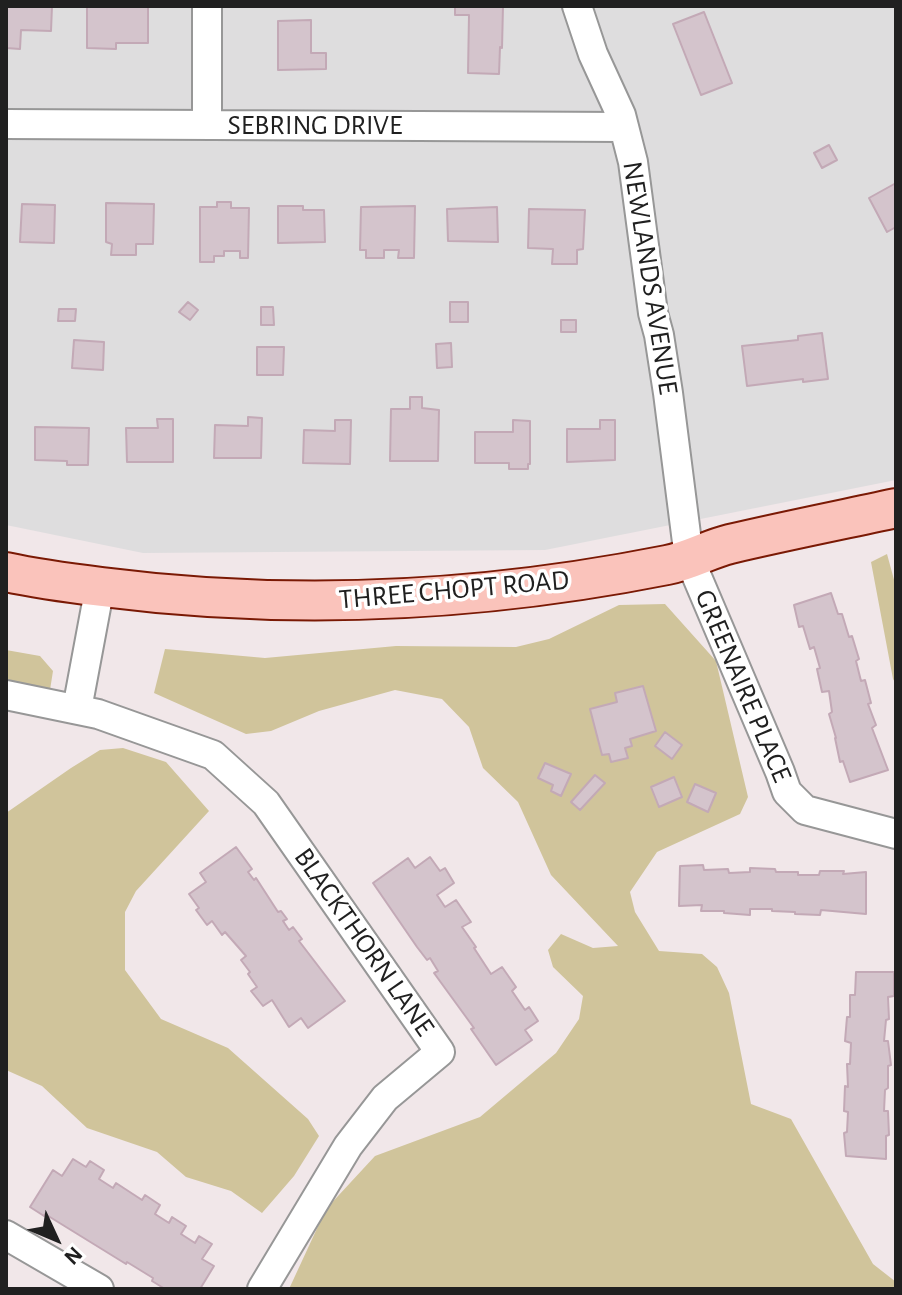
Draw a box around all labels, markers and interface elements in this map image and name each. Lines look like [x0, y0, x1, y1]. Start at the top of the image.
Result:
street label: SEBRING DRIVE [228, 109, 402, 143]
street label: NEWLANDS AVENUE [615, 159, 685, 397]
street label: THREE CHOPT ROAD [338, 563, 570, 617]
street label: GREENAIRE PLACE [687, 585, 799, 787]
street label: BLACKTHORN LANE [287, 841, 441, 1043]
north arrow [16, 1199, 96, 1279]
text: N [60, 1243, 86, 1269]

